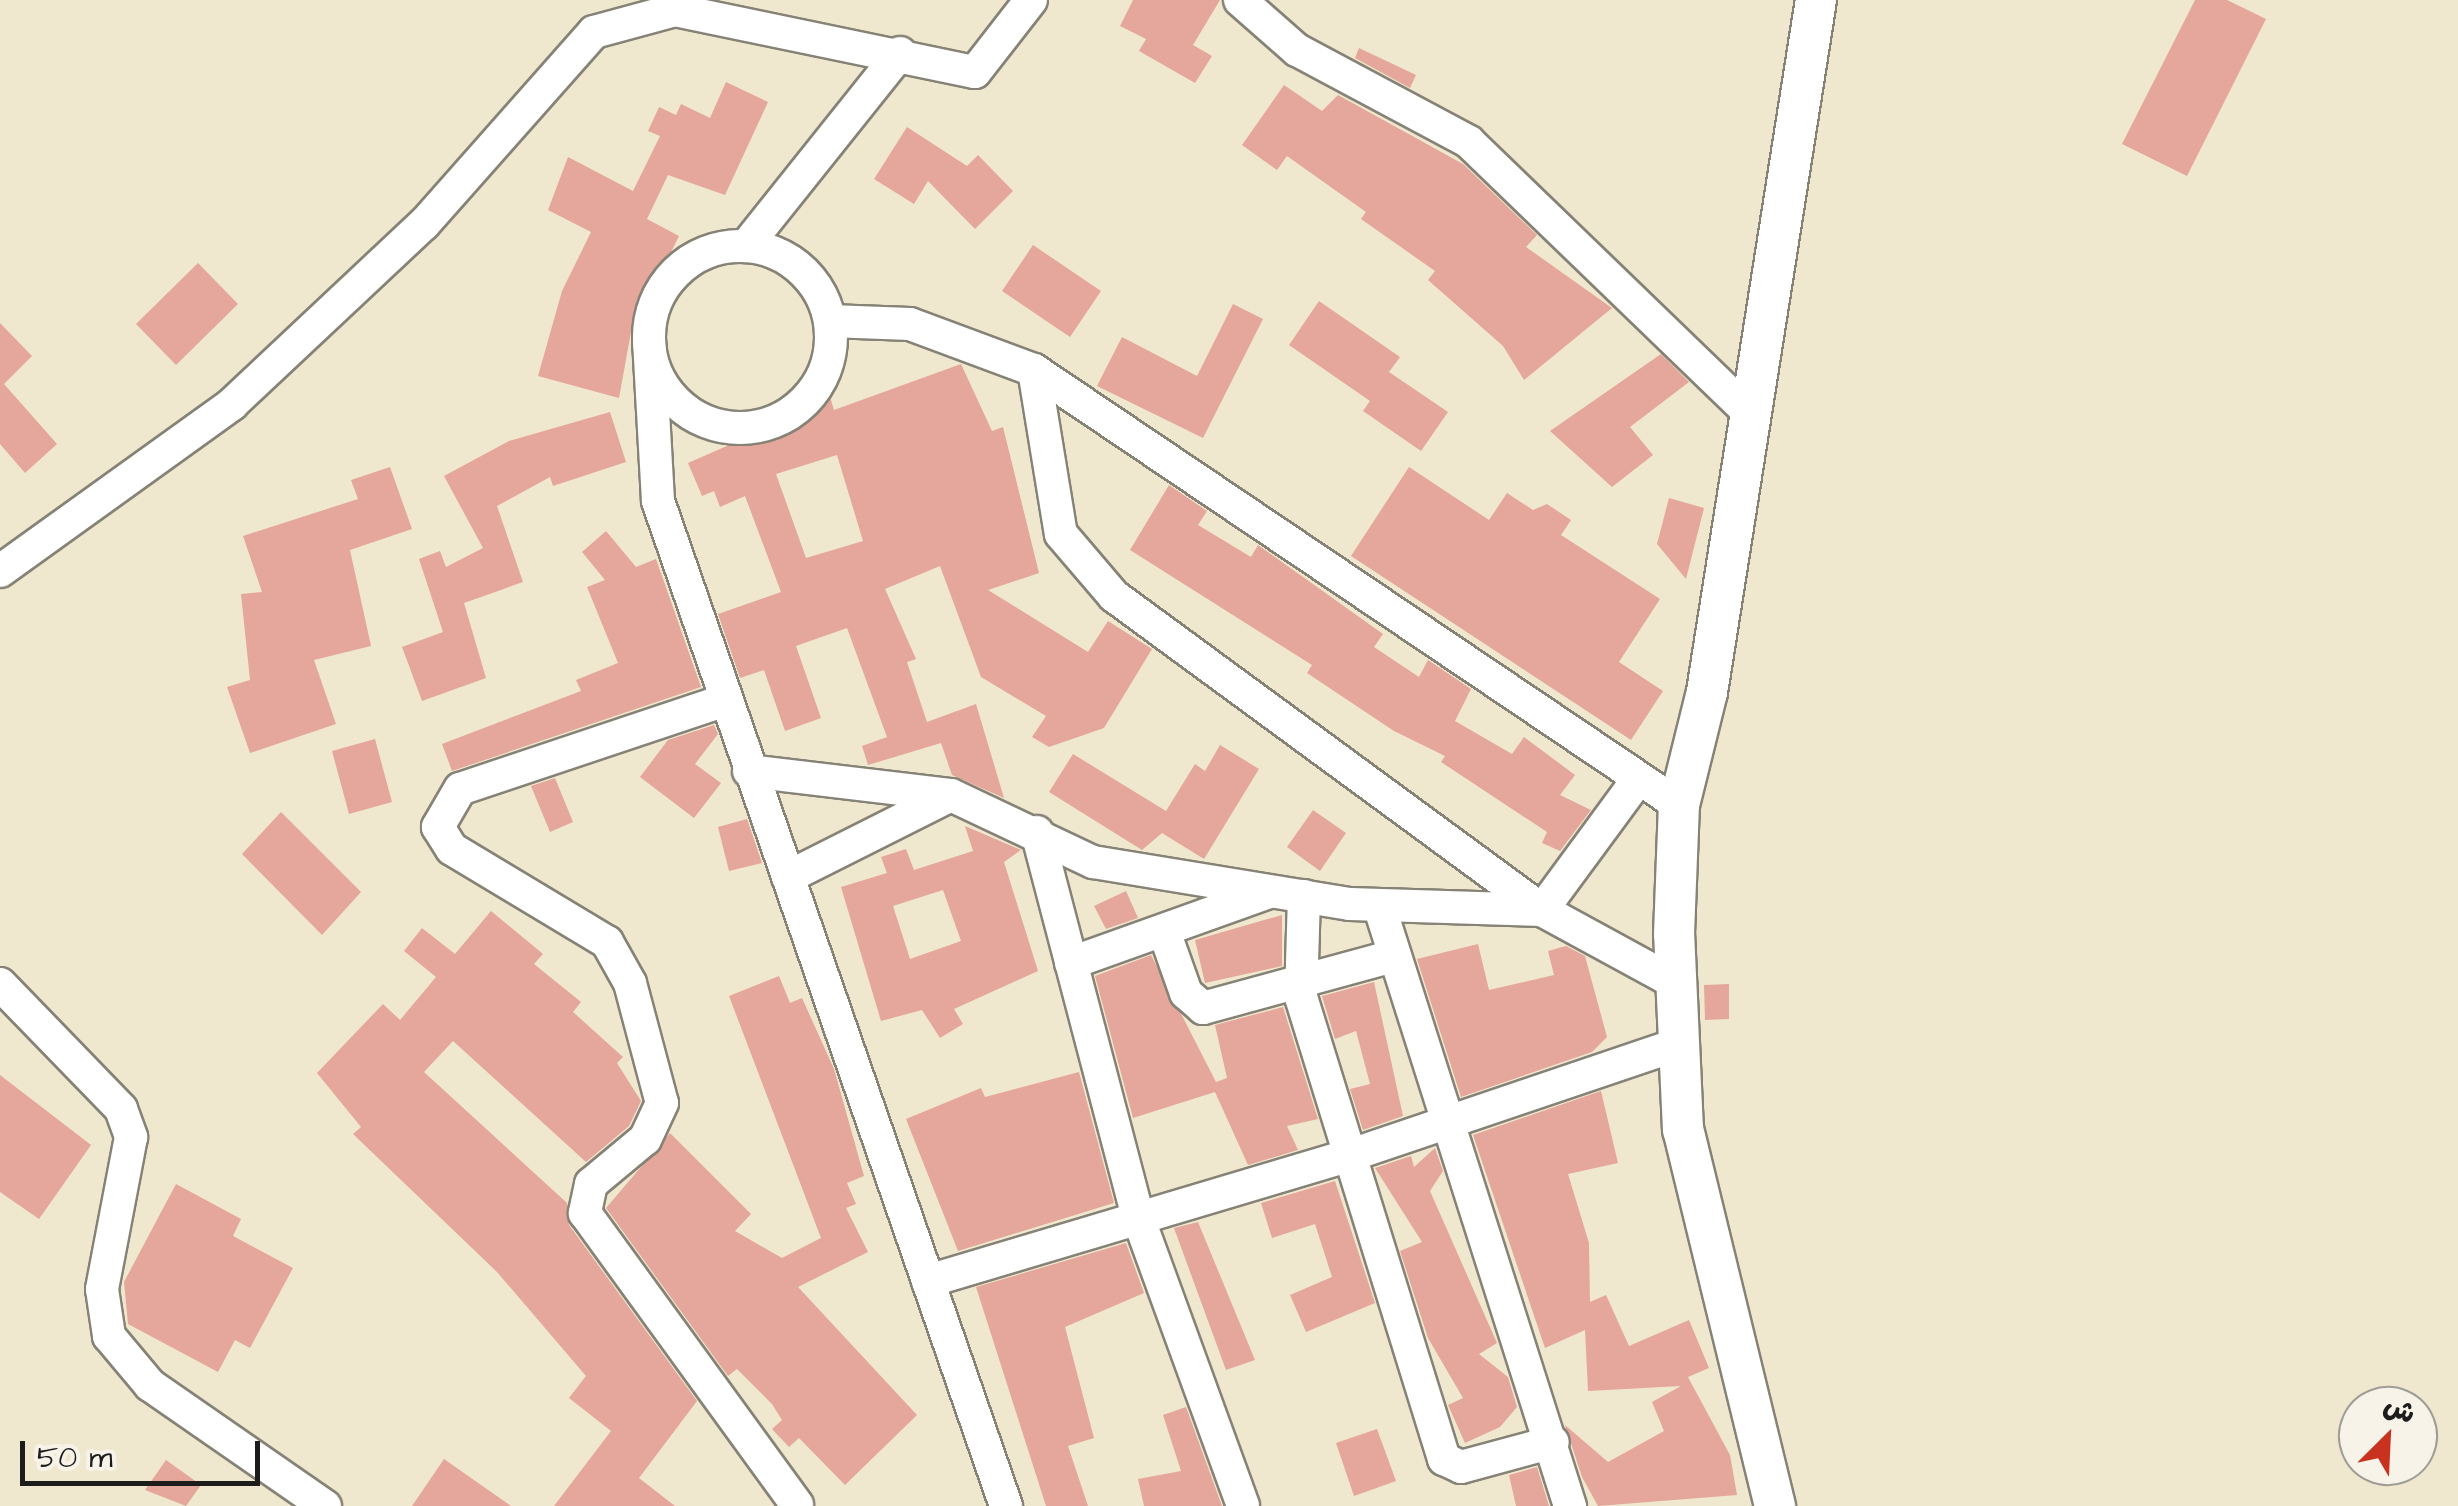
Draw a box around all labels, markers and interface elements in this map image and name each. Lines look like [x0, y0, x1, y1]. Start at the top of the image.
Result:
north arrow [2338, 1386, 2438, 1486]
text: ش [2378, 1386, 2422, 1434]
scale bar [25, 1421, 265, 1483]
text: 50 m [37, 1437, 113, 1479]

